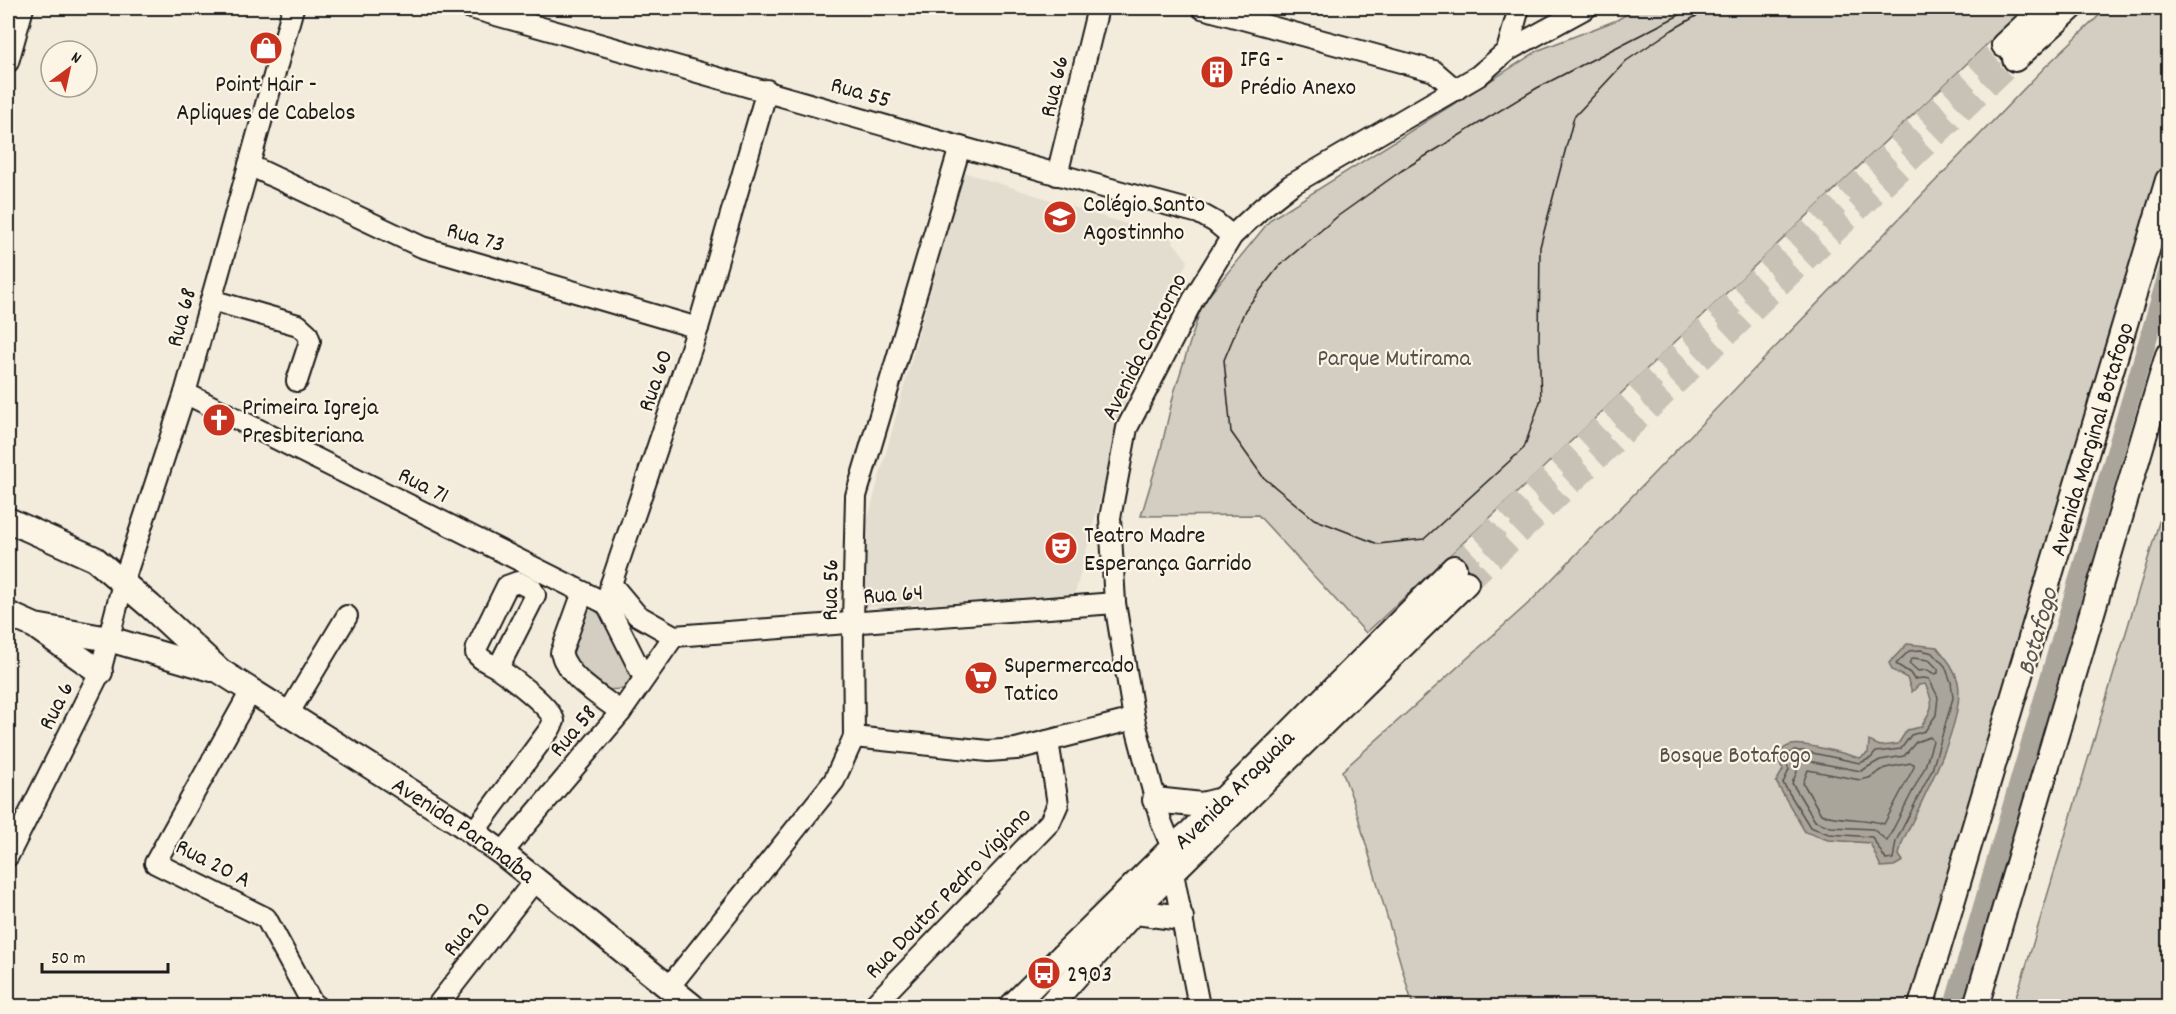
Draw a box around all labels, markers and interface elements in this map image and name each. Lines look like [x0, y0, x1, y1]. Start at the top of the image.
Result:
shop icon: Point Hair - Apliques de Cabelos [248, 30, 284, 66]
north arrow [39, 39, 99, 99]
place label: IFG - Prédio Anexo [1240, 44, 1356, 106]
text: N [66, 47, 85, 70]
street label: Rua 66 [1032, 52, 1079, 121]
building icon: IFG - Prédio Anexo [1199, 54, 1235, 90]
place label: Point Hair - Apliques de Cabelos [176, 69, 356, 131]
street label: Rua 55 [826, 69, 894, 119]
place label: Colégio Santo Agostinnho [1083, 189, 1205, 251]
school or university icon: Colégio Santo Agostinnho [1042, 199, 1078, 235]
street label: Rua 73 [442, 214, 508, 263]
street label: Avenida Contorno [1094, 268, 1197, 427]
street label: Rua 68 [159, 284, 207, 351]
street label: Avenida Marginal Botafogo [2042, 319, 2145, 561]
park label: Parque Mutirama [1317, 343, 1472, 377]
street label: Rua 60 [630, 345, 683, 417]
place label: Primeira Igreja Presbiteriana [242, 392, 379, 454]
church icon: Primeira Igreja Presbiteriana [201, 402, 237, 438]
street label: Rua 71 [391, 459, 454, 514]
place label: Teatro Madre Esperança Garrido [1084, 520, 1252, 582]
theatre icon: Teatro Madre Esperança Garrido [1043, 530, 1079, 566]
street label: Rua 56 [814, 559, 850, 621]
street label: Rua 64 [862, 577, 925, 615]
water label: Botafogo [2009, 583, 2070, 680]
place label: Supermercado Tatico [1004, 650, 1134, 712]
supermarket icon: Supermercado Tatico [963, 660, 999, 696]
street label: Rua 6 [31, 676, 84, 737]
street label: Rua 58 [542, 698, 606, 766]
street label: Avenida Araguaia [1168, 723, 1304, 859]
park label: Bosque Botafogo [1659, 740, 1811, 774]
street label: Avenida Paranaíba [384, 770, 542, 894]
street label: Rua Doutor Pedro Vigiano [858, 800, 1041, 988]
street label: Rua 20 A [169, 831, 256, 898]
street label: Rua 20 [436, 895, 501, 965]
scale bar [42, 936, 168, 974]
text: 50 m [51, 947, 86, 972]
bus stop icon: 2903 [1026, 955, 1062, 991]
place label: 2903 [1067, 959, 1112, 993]

